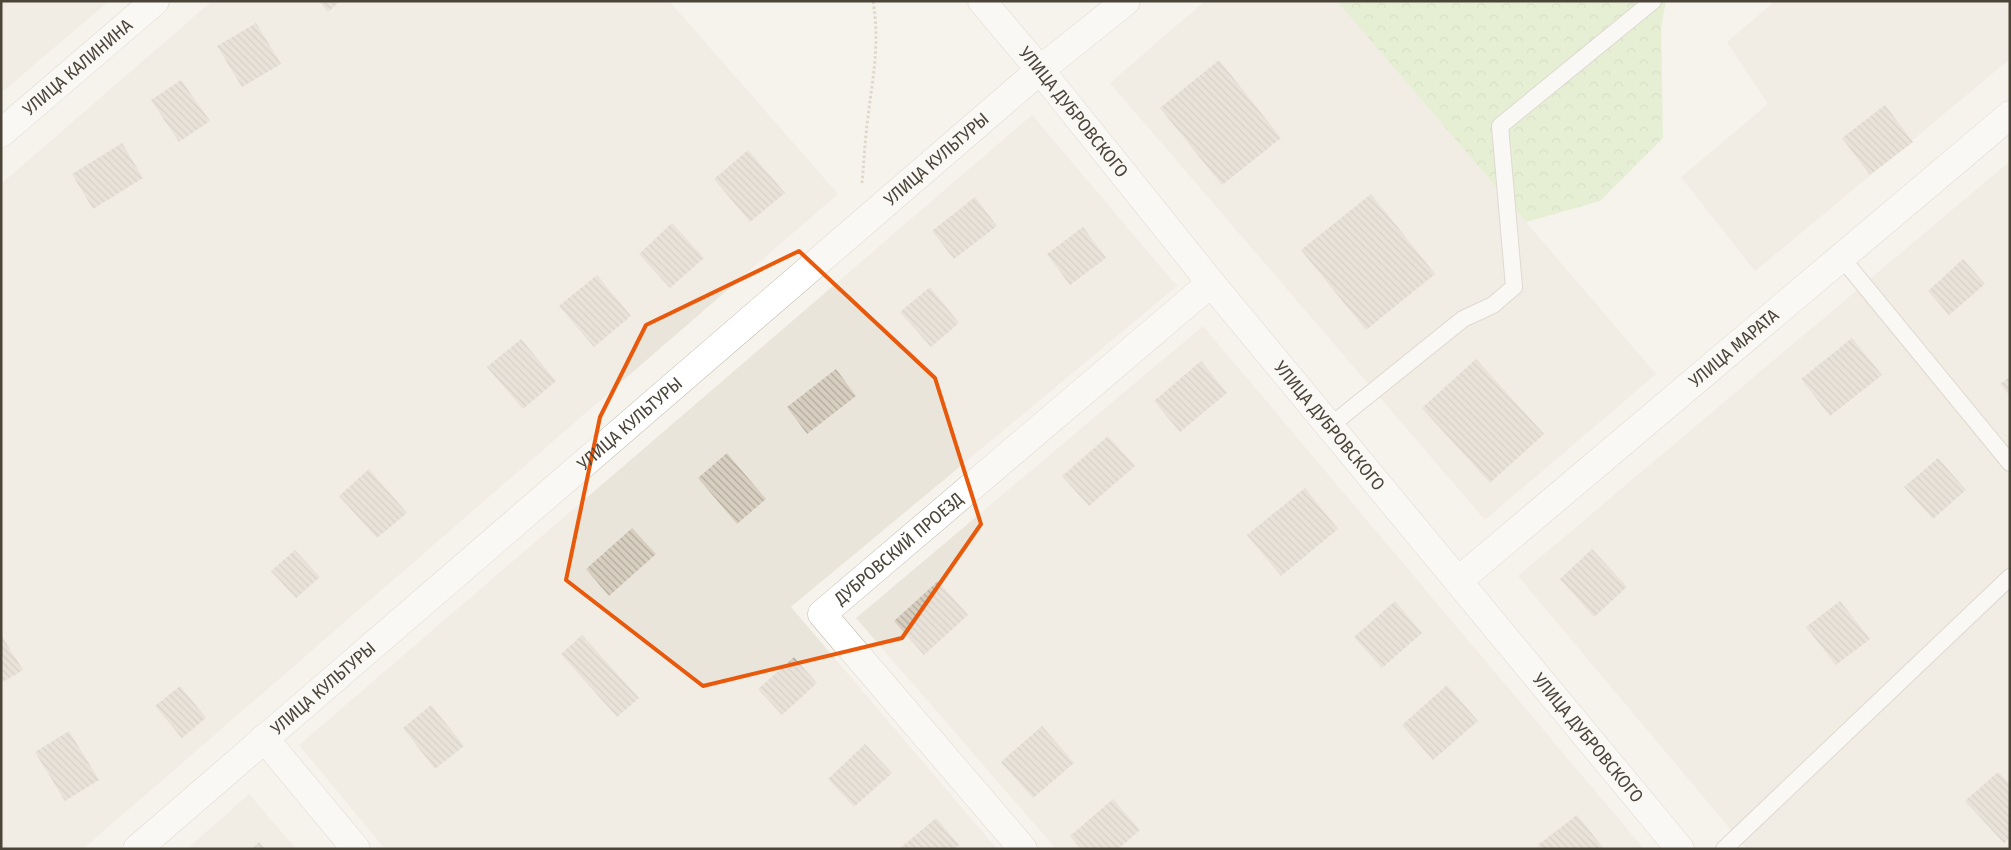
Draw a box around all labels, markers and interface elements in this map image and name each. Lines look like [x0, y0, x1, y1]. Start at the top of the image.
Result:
street label: УЛИЦА КАЛИНИНА [18, 14, 137, 121]
street label: УЛИЦА ДУБРОВСКОГО [1014, 41, 1133, 182]
street label: УЛИЦА КУЛЬТУРЫ [879, 108, 993, 211]
street label: УЛИЦА МАРАТА [1684, 304, 1784, 393]
street label: УЛИЦА ДУБРОВСКОГО [1269, 356, 1390, 495]
street label: УЛИЦА КУЛЬТУРЫ [572, 373, 687, 476]
street label: ДУБРОВСКИЙ ПРОЕЗД [829, 488, 968, 610]
street label: УЛИЦА КУЛЬТУРЫ [266, 637, 380, 740]
street label: УЛИЦА ДУБРОВСКОГО [1527, 668, 1648, 807]

